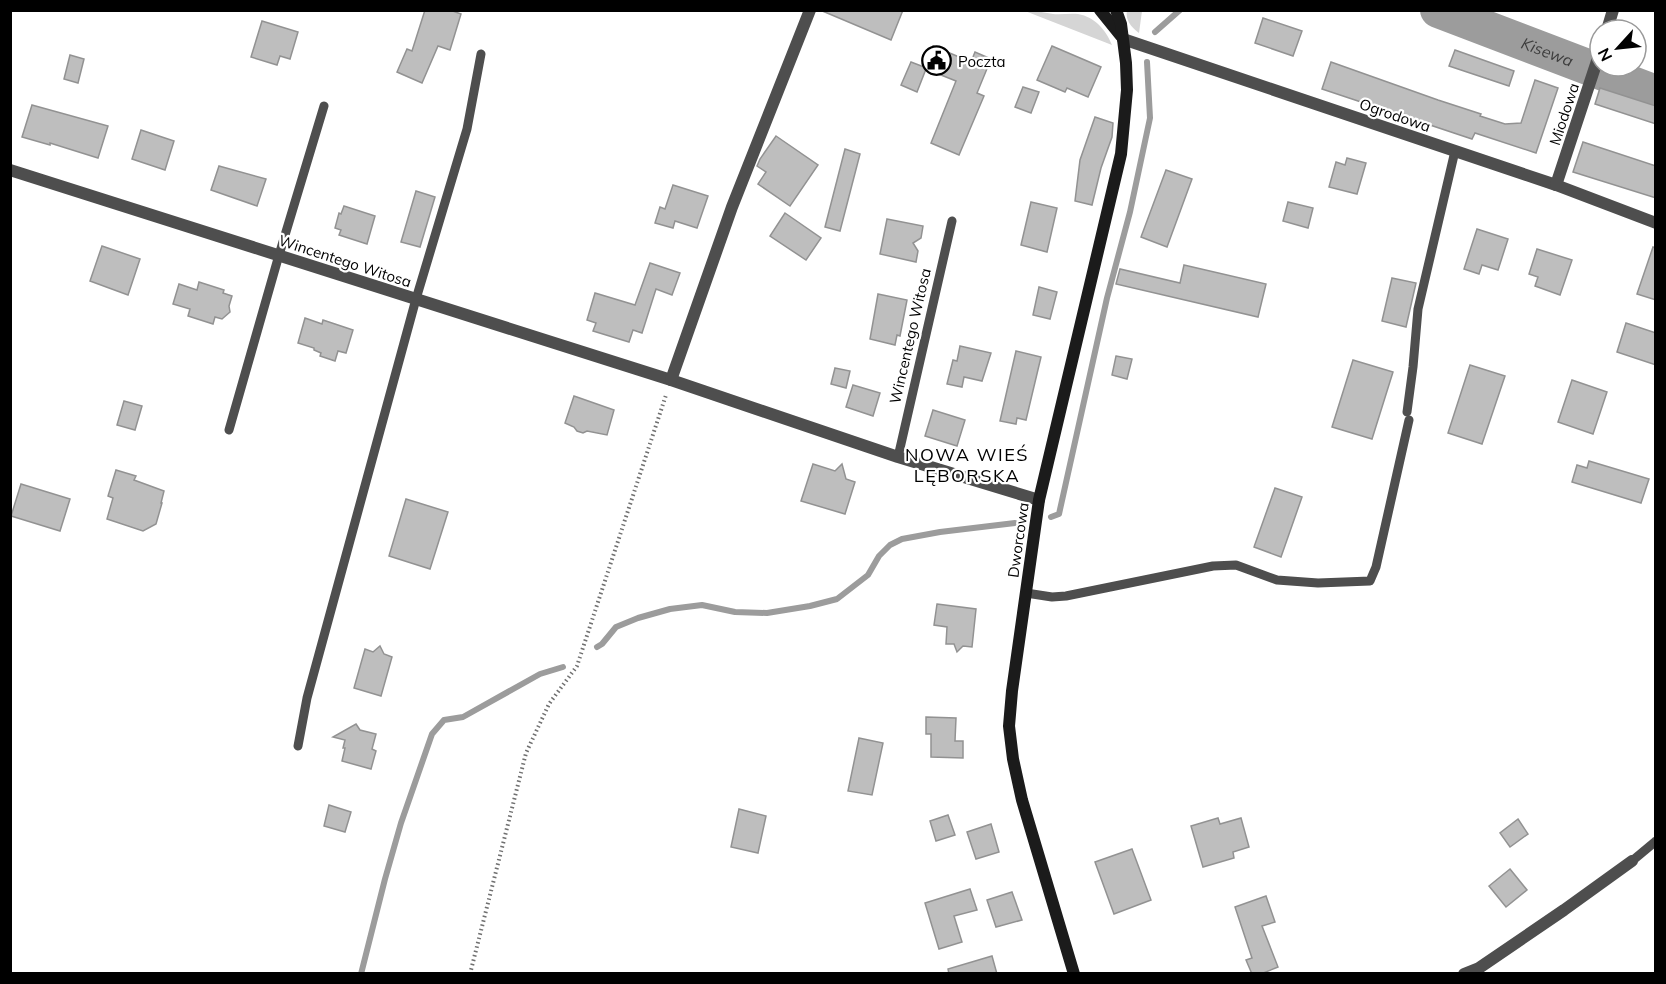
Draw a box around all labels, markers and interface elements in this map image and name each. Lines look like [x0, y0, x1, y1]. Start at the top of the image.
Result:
north arrow [1588, 18, 1648, 78]
water label: Kisewa [1519, 33, 1576, 71]
public building icon: Poczta [921, 45, 953, 77]
text: N [1593, 45, 1616, 65]
place label: Poczta [958, 52, 1005, 71]
street label: Miodowa [1545, 80, 1583, 148]
street label: Ogrodowa [1357, 94, 1433, 136]
street label: Wincentego Witosa [276, 231, 414, 291]
street label: Wincentego Witosa [885, 266, 935, 406]
district label: NOWA WIEŚ LĘBORSKA [905, 443, 1029, 487]
street label: Dworcowa [1003, 501, 1033, 579]

